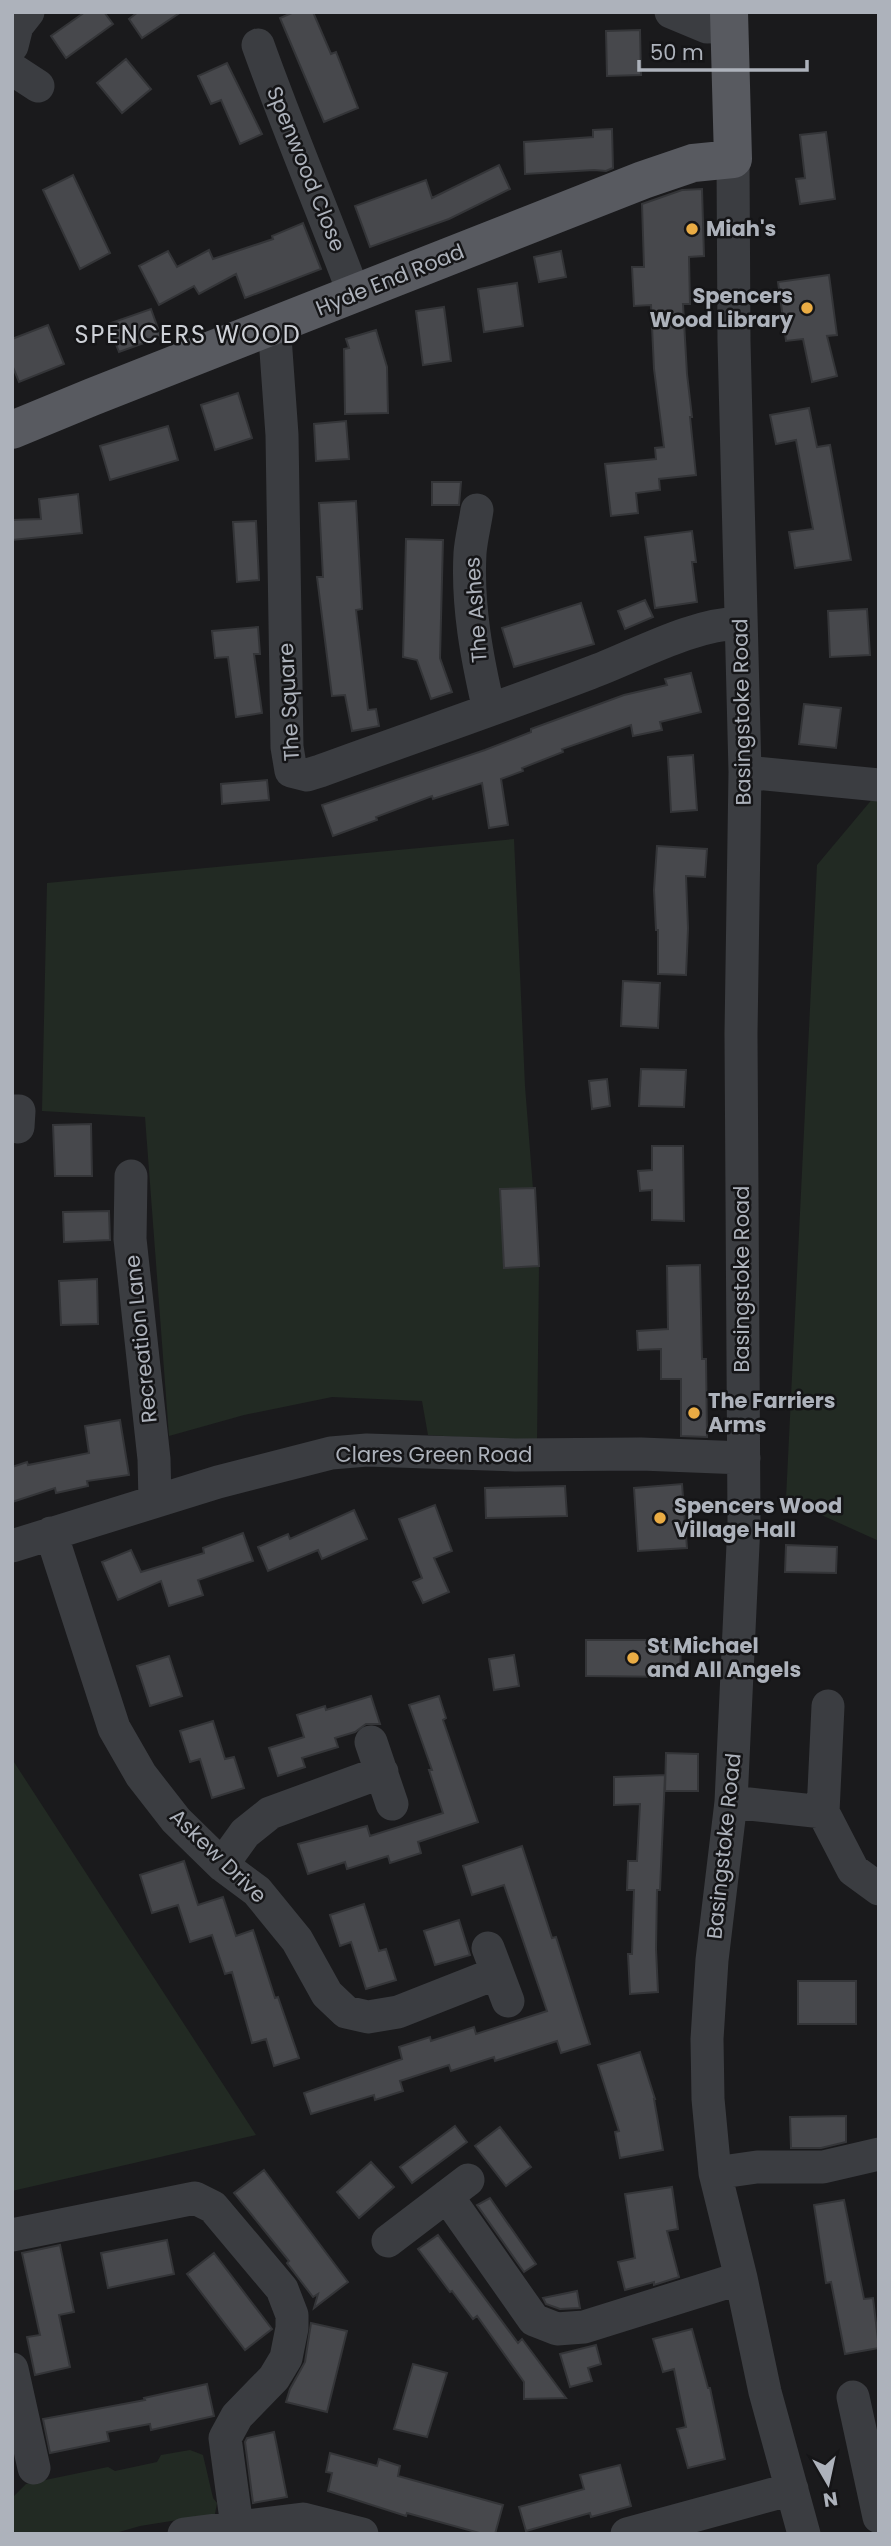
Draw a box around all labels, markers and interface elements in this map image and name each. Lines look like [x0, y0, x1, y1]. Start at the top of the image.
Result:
scale bar [639, 28, 807, 72]
text: 50 m [650, 38, 704, 67]
street label: Spenwood Close [260, 82, 353, 256]
place label: Miah's [706, 214, 776, 243]
marker: Miah's [684, 221, 700, 237]
street label: Hyde End Road [311, 237, 468, 323]
place label: Spencers Wood Library [649, 281, 794, 334]
marker: Spencers Wood Library [799, 300, 815, 316]
district label: SPENCERS WOOD [74, 318, 302, 351]
street label: The Ashes [457, 556, 494, 664]
street label: Basingstoke Road [725, 618, 758, 806]
street label: The Square [271, 642, 306, 762]
street label: Basingstoke Road [727, 1186, 756, 1372]
street label: Recreation Lane [117, 1254, 164, 1424]
place label: The Farriers Arms [708, 1386, 836, 1439]
marker: The Farriers Arms [686, 1405, 702, 1421]
street label: Clares Green Road [336, 1440, 532, 1469]
place label: Spencers Wood Village Hall [674, 1491, 842, 1544]
marker: Spencers Wood Village Hall [652, 1510, 668, 1526]
place label: St Michael and All Angels [647, 1631, 801, 1684]
marker: St Michael and All Angels [625, 1650, 641, 1666]
street label: Basingstoke Road [699, 1751, 748, 1940]
street label: Askew Drive [164, 1802, 273, 1909]
north arrow [793, 2448, 863, 2518]
text: N [821, 2485, 840, 2514]

